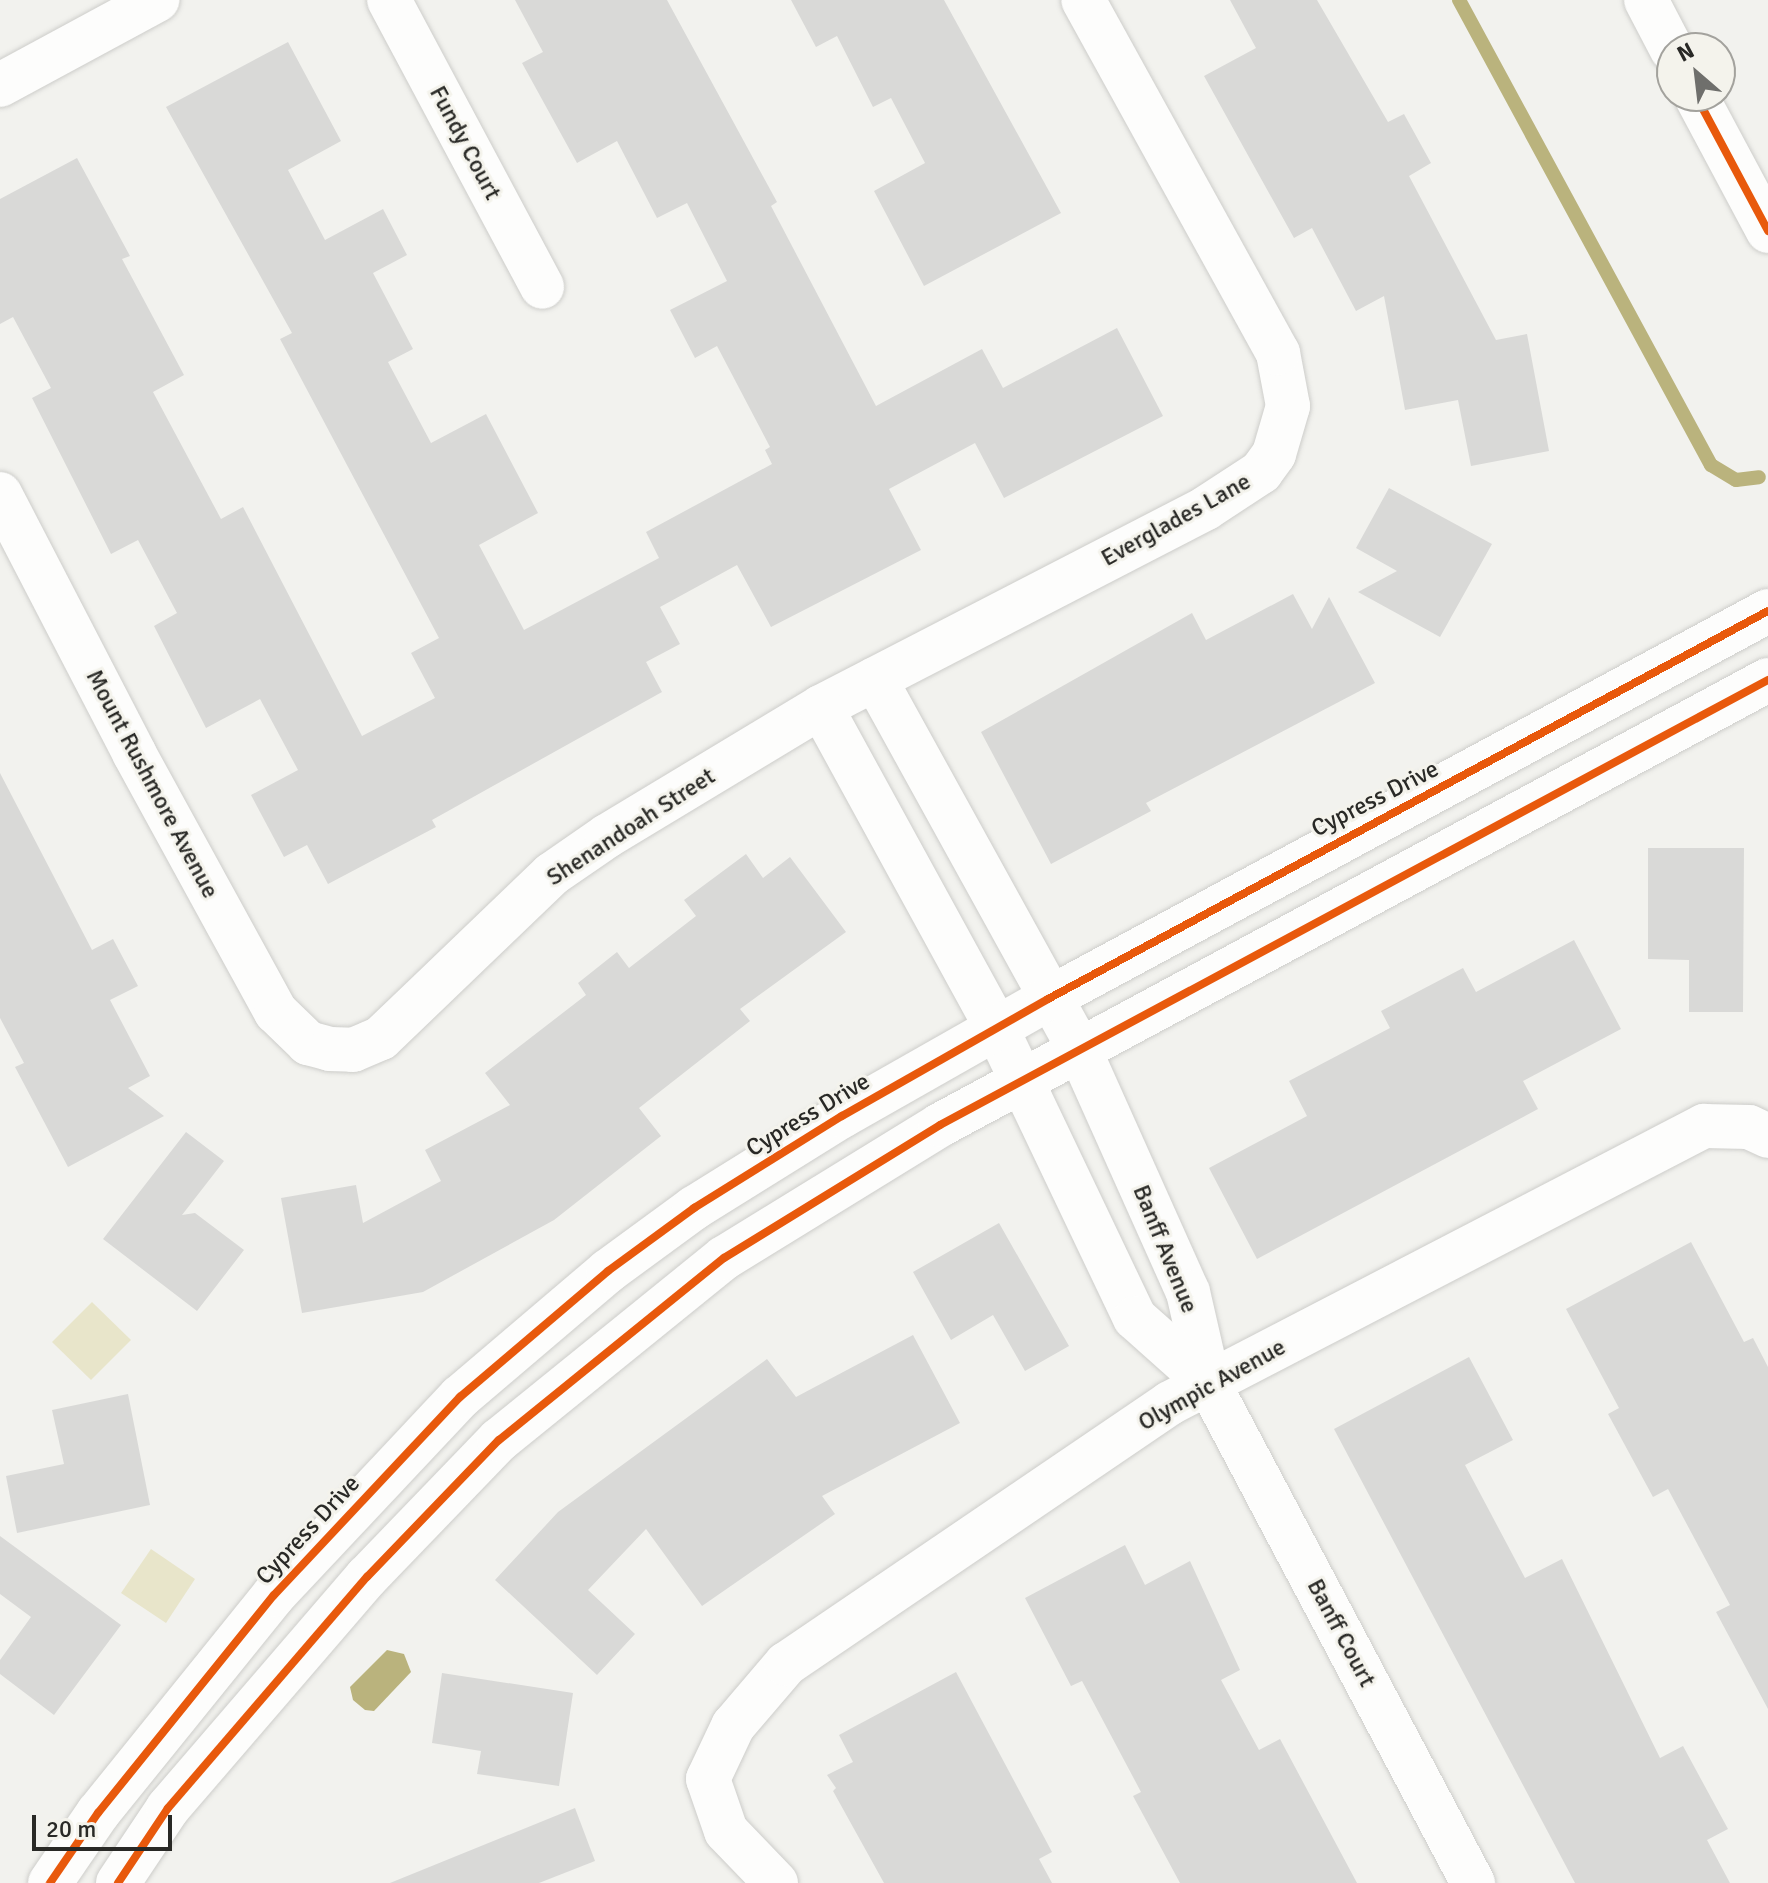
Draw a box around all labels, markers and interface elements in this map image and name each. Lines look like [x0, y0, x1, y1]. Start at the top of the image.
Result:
north arrow [1656, 32, 1736, 112]
text: N [1672, 37, 1699, 68]
street label: Fundy Court [423, 81, 507, 205]
street label: Everglades Lane [1096, 467, 1256, 573]
street label: Mount Rushmore Avenue [79, 665, 225, 903]
street label: Cypress Drive [1307, 755, 1443, 843]
street label: Shenandoah Street [541, 762, 721, 892]
street label: Cypress Drive [741, 1067, 875, 1163]
street label: Banff Avenue [1126, 1181, 1204, 1317]
street label: Olympic Avenue [1133, 1333, 1291, 1437]
street label: Cypress Drive [250, 1469, 366, 1591]
street label: Banff Court [1301, 1574, 1381, 1692]
scale bar [36, 1799, 176, 1849]
text: 20 m [46, 1814, 96, 1844]

